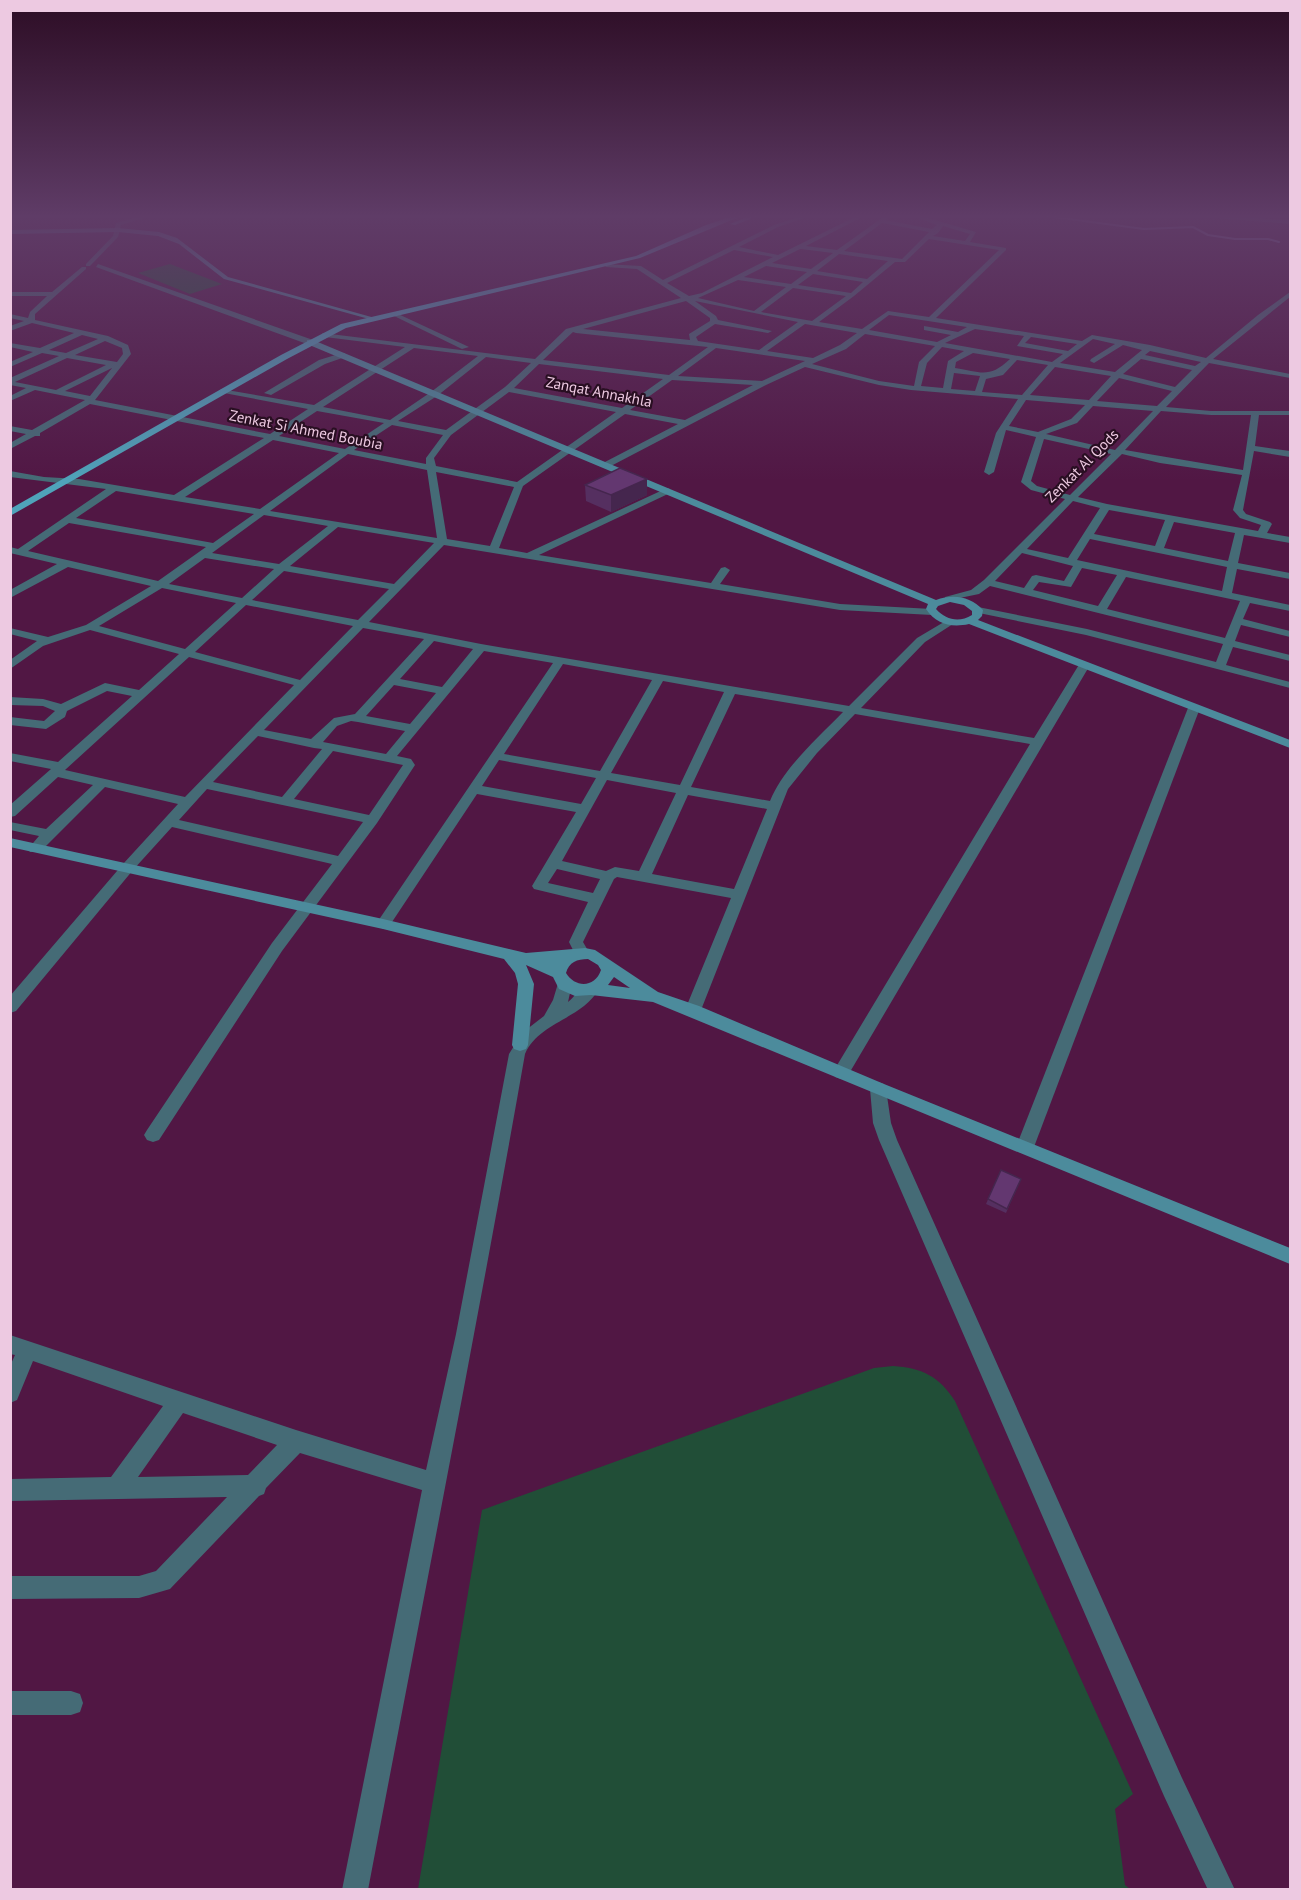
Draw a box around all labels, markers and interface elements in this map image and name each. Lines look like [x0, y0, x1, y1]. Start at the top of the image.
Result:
street label: Zanqat Annakhla [545, 372, 654, 411]
street label: Zenkat Si Ahmed Boubia [228, 405, 384, 454]
street label: Zenkat Al Qods [1041, 425, 1122, 506]

